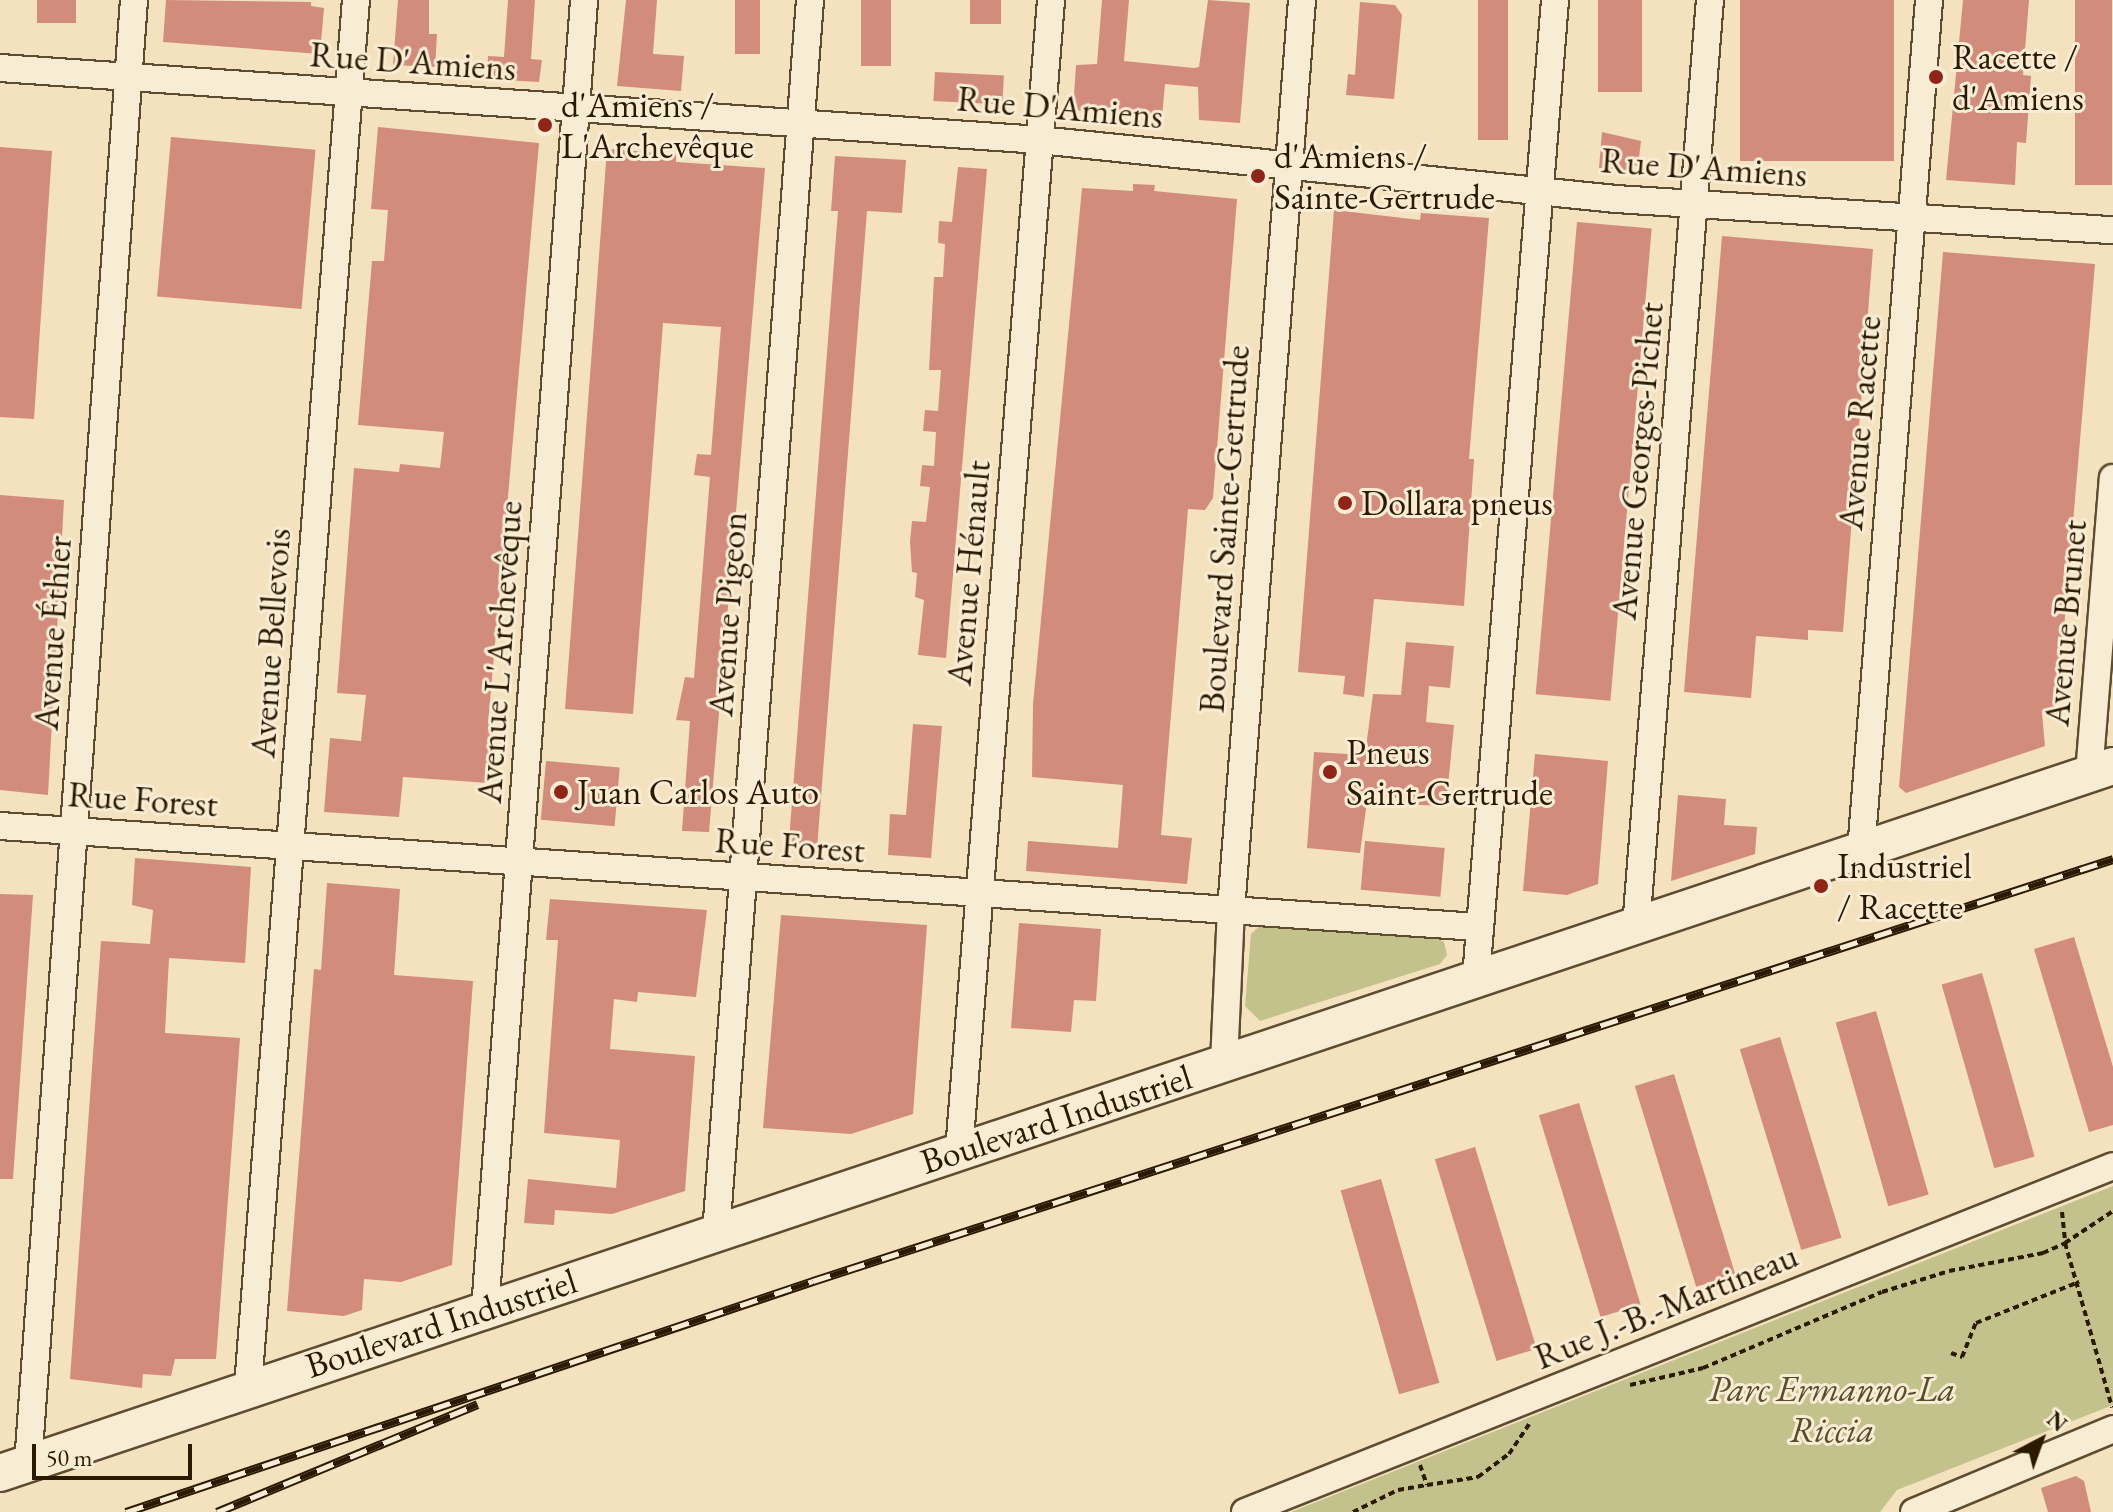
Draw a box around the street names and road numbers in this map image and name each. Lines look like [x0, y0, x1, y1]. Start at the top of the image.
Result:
street label: Rue D'Amiens [308, 32, 518, 90]
street label: Rue D'Amiens [955, 76, 1165, 138]
street label: Rue D'Amiens [1599, 138, 1809, 196]
street label: Avenue Georges-Pichet [1602, 300, 1672, 622]
street label: Avenue Racette [1828, 314, 1890, 532]
street label: Boulevard Sainte-Gertrude [1190, 344, 1258, 714]
street label: Avenue Hénault [937, 459, 999, 687]
street label: Avenue L'Archevêque [467, 499, 531, 805]
street label: Avenue Pigeon [698, 510, 756, 718]
street label: Avenue Brunet [2034, 518, 2096, 728]
street label: Avenue Bellevois [240, 527, 300, 759]
street label: Avenue Éthier [24, 534, 80, 732]
street label: Rue Forest [67, 772, 219, 826]
street label: Rue Forest [714, 818, 866, 872]
street label: Boulevard Industriel [915, 1055, 1197, 1183]
street label: Rue J.-B.-Martineau [1528, 1233, 1804, 1379]
street label: Boulevard Industriel [300, 1259, 582, 1387]

